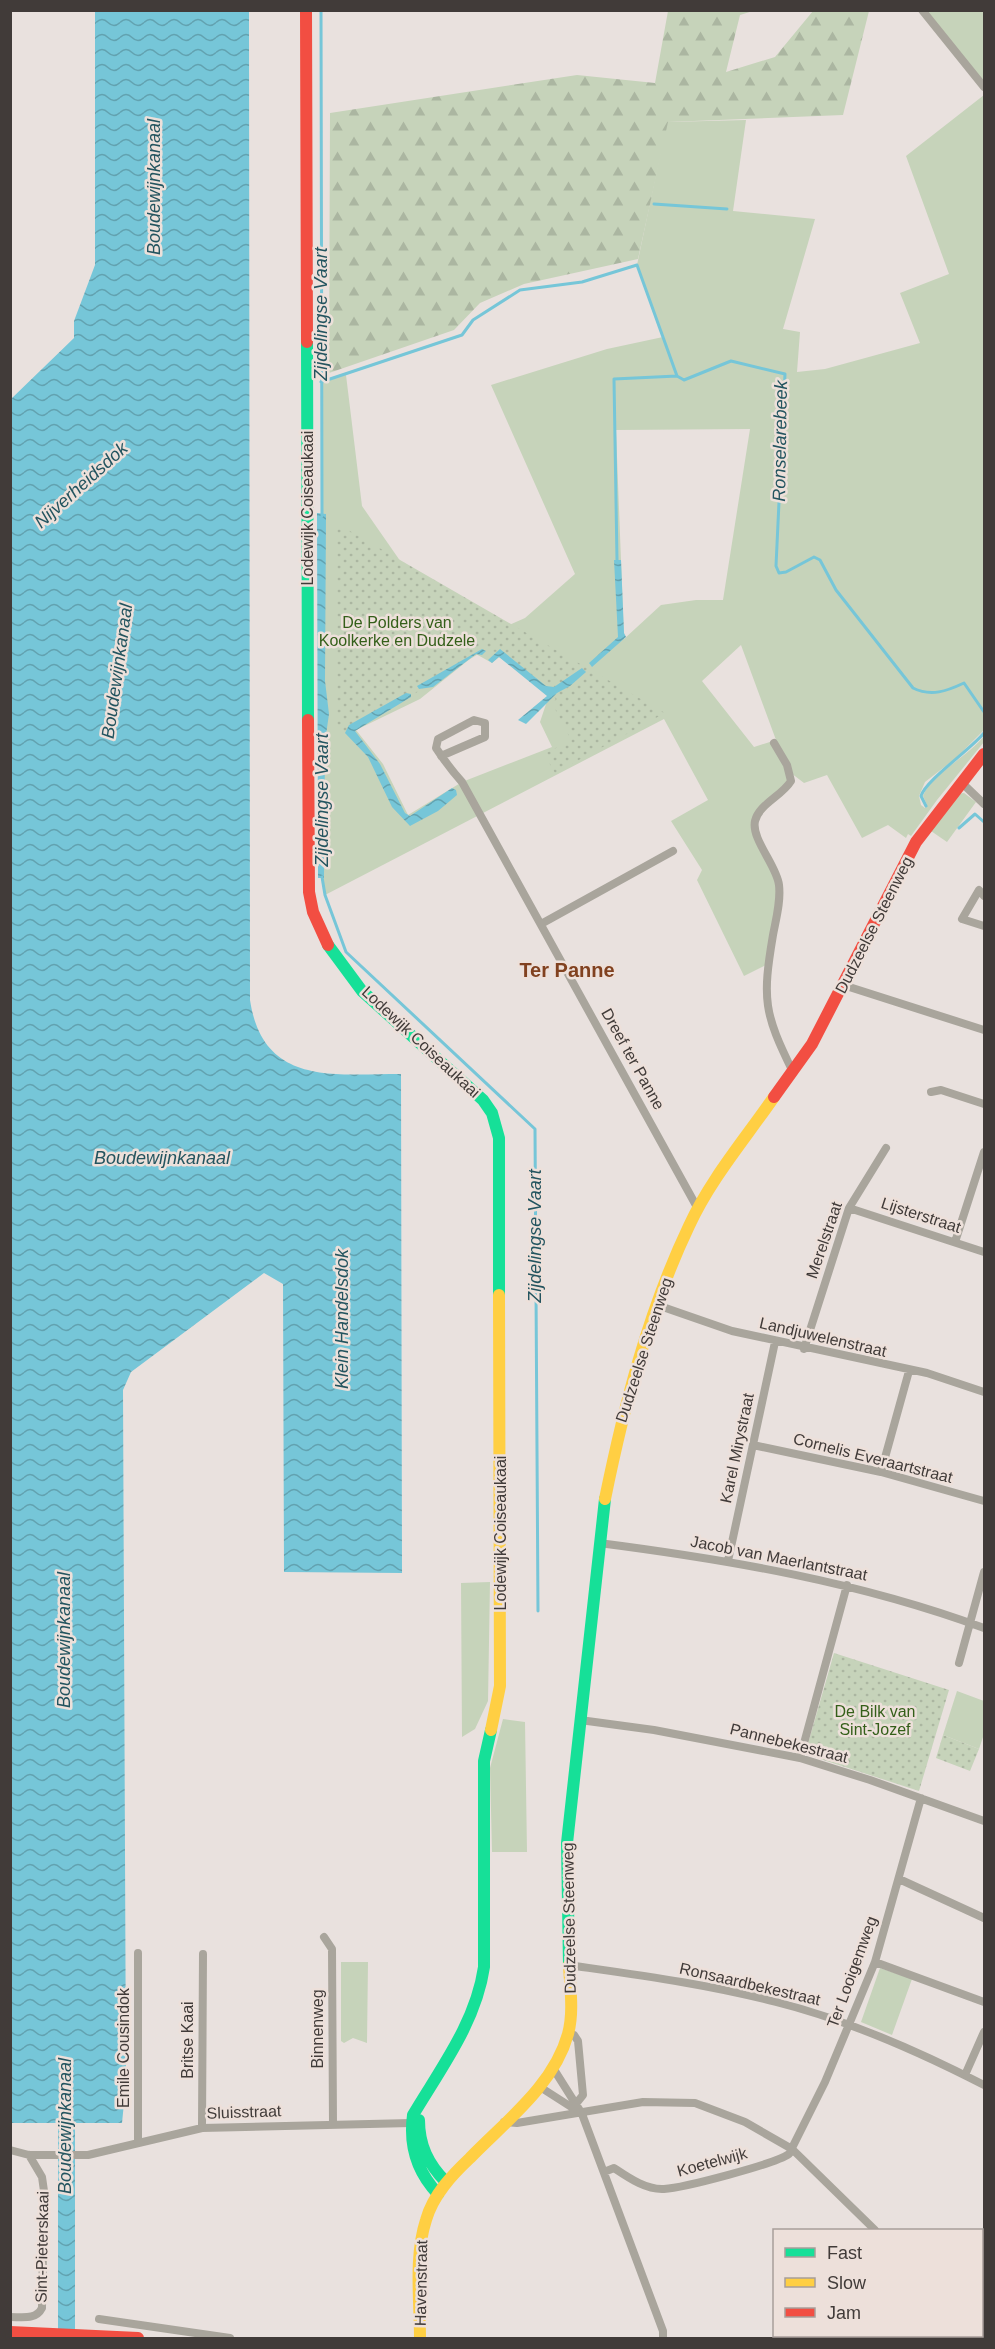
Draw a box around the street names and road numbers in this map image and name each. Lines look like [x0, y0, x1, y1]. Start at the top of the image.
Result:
street label: Lodewijk Coiseaukaai [299, 431, 316, 585]
street label: Dudzeelse Steenweg [832, 854, 916, 996]
street label: Lodewijk Coiseaukaai [359, 983, 483, 1101]
street label: Dreef ter Panne [598, 1005, 668, 1113]
street label: Lijsterstraat [879, 1194, 963, 1236]
street label: Merelstraat [803, 1199, 845, 1281]
street label: Dudzeelse Steenweg [613, 1275, 675, 1425]
street label: Landjuwelenstraat [758, 1314, 889, 1360]
street label: Karel Mirystraat [717, 1391, 757, 1505]
street label: Cornelis Everaartstraat [792, 1430, 955, 1486]
street label: Lodewijk Coiseaukaai [492, 1456, 509, 1610]
street label: Jacob van Maerlantstraat [689, 1533, 869, 1584]
street label: Pannebekestraat [728, 1720, 850, 1766]
street label: Dudzeelse Steenweg [559, 1842, 579, 1994]
street label: Ter Looigemweg [824, 1914, 880, 2030]
street label: Ronsaardbekestraat [678, 1960, 823, 2009]
street label: Emile Cousindok [115, 1987, 132, 2108]
street label: Binnenweg [309, 1989, 326, 2069]
street label: Britse Kaai [179, 2001, 196, 2079]
street label: Sluisstraat [206, 2102, 282, 2122]
street label: Koetelwijk [675, 2144, 750, 2180]
street label: Sint-Pieterskaai [33, 2191, 51, 2303]
street label: Havenstraat [412, 2239, 430, 2326]

